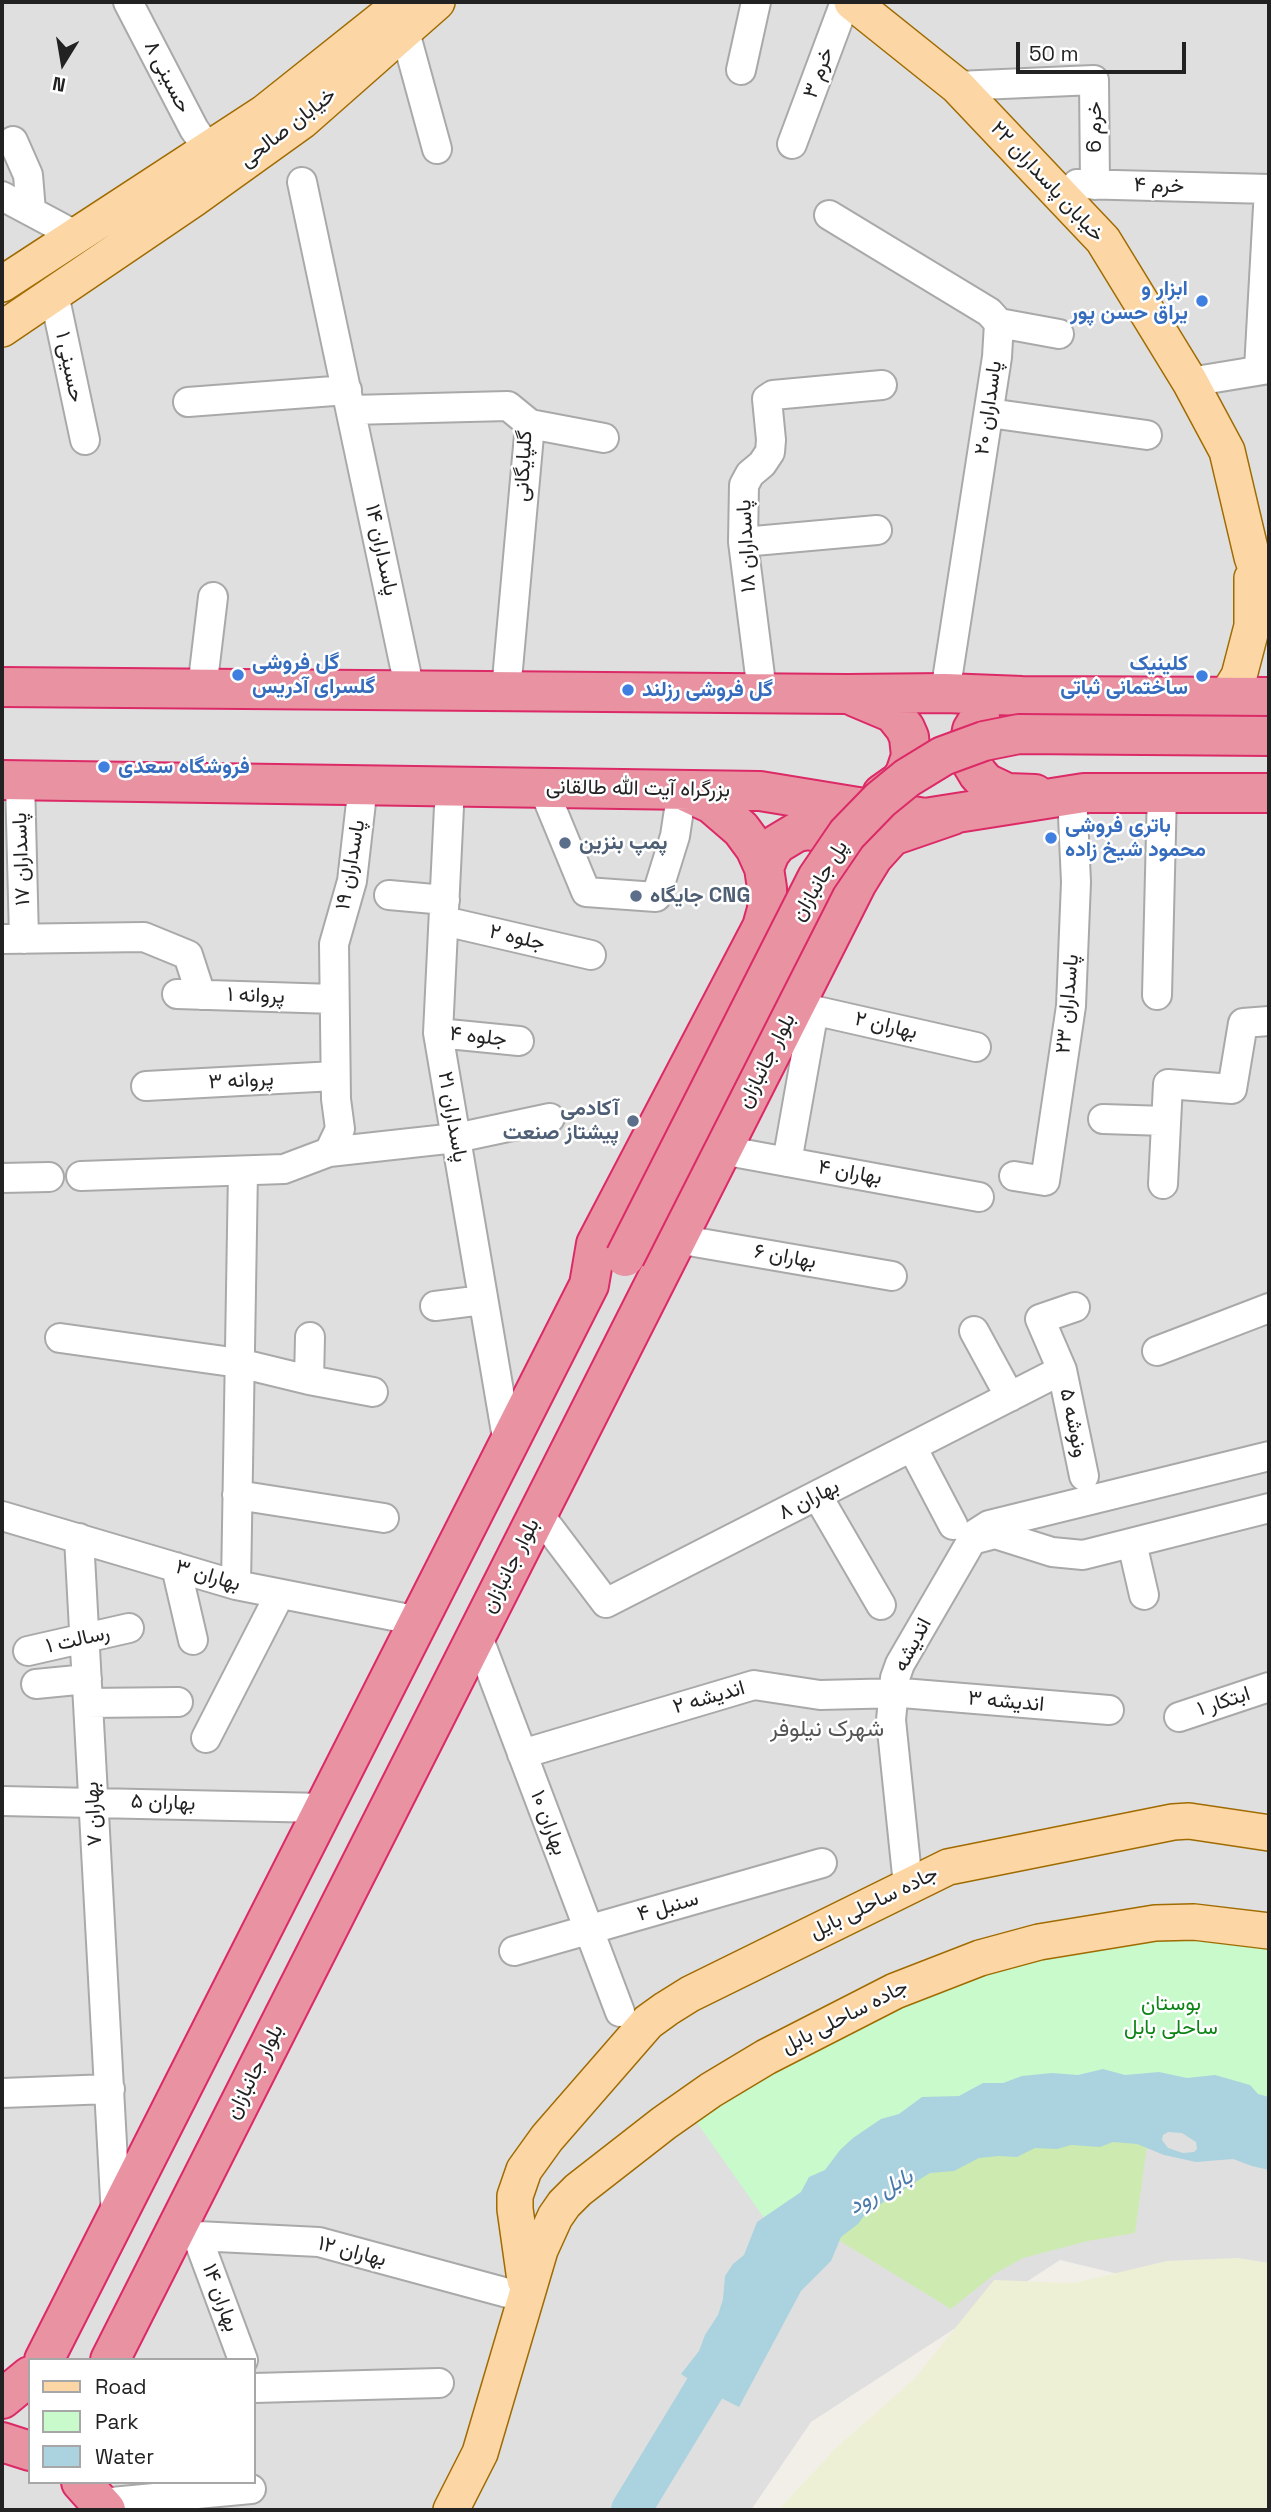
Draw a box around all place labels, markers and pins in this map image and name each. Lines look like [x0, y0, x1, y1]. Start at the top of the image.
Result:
place label: ابزار و یراق حسن پور [1070, 276, 1188, 326]
marker: ابزار و یراق حسن پور [1194, 293, 1210, 309]
place label: گل فروشی گلسرای آدریس [252, 650, 375, 700]
place label: کلینیک ساختمانی ثباتی [1060, 651, 1188, 701]
marker: گل فروشی گلسرای آدریس [230, 667, 246, 683]
marker: کلینیک ساختمانی ثباتی [1194, 668, 1210, 684]
place label: گل فروشی رزلند [642, 677, 773, 703]
marker: گل فروشی رزلند [620, 682, 636, 698]
place label: فروشگاه سعدی [118, 754, 250, 780]
marker: فروشگاه سعدی [96, 759, 112, 775]
place label: باتری فروشی محمود شیخ زاده [1065, 813, 1206, 863]
place label: پمپ بنزین [579, 830, 667, 856]
marker: باتری فروشی محمود شیخ زاده [1043, 830, 1059, 846]
marker: پمپ بنزین [557, 835, 573, 851]
place label: جایگاه CNG [650, 883, 750, 909]
marker: جایگاه CNG [628, 888, 644, 904]
place label: آکادمی پیشتاز صنعت [503, 1096, 619, 1146]
marker: آکادمی پیشتاز صنعت [625, 1113, 641, 1129]

